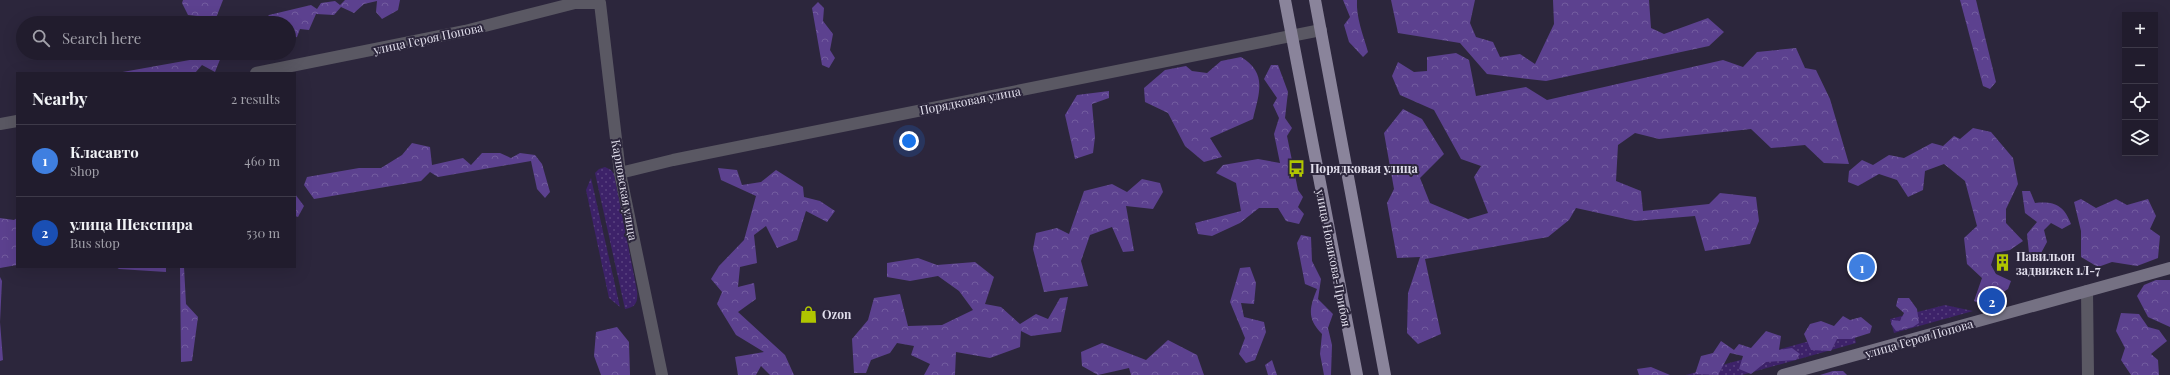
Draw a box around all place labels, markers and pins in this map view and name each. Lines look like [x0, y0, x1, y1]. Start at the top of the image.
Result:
bus stop icon: Порядковая улица [1287, 158, 1307, 178]
place label: Порядковая улица [1310, 160, 1418, 176]
place label: Павильон задвижек 1Л-7 [2016, 248, 2101, 278]
pin: 1 [1849, 252, 1875, 282]
building icon: Павильон задвижек 1Л-7 [1993, 253, 2013, 273]
pin: 2 [1979, 286, 2005, 316]
shop icon: Ozon [799, 304, 819, 324]
place label: Ozon [822, 306, 852, 322]

